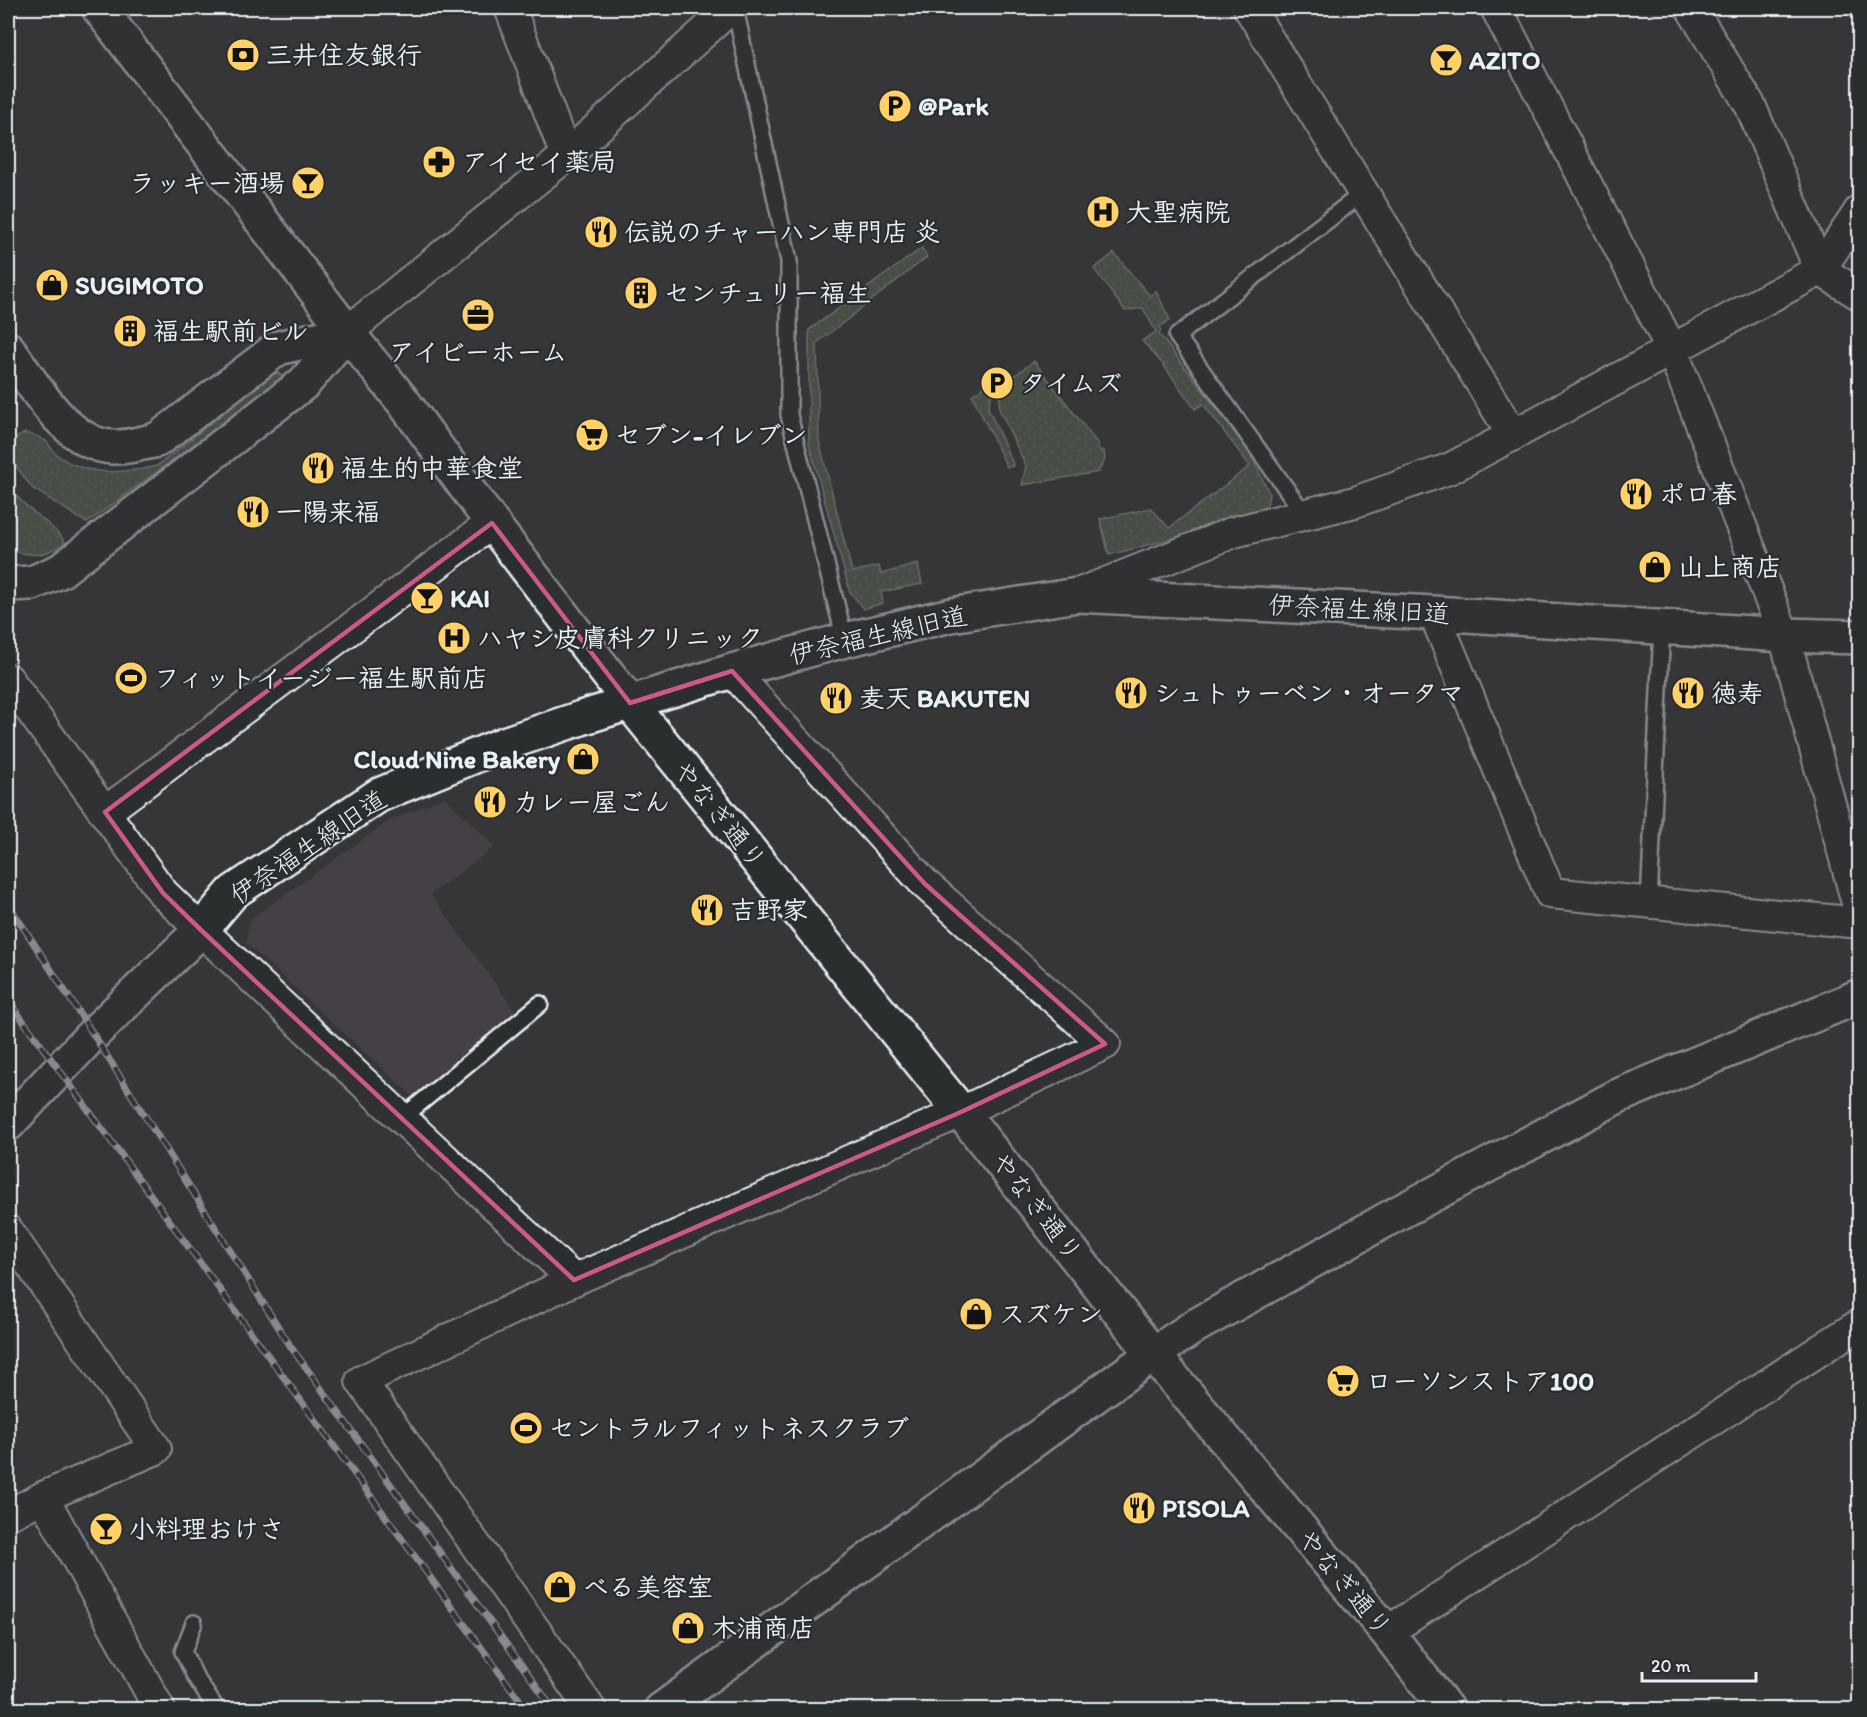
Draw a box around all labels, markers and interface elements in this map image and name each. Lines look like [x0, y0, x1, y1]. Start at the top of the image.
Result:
bank icon: 三井住友銀行 [225, 37, 261, 73]
place label: 三井住友銀行 [266, 39, 422, 71]
bar icon: AZITO [1428, 42, 1464, 78]
place label: AZITO [1468, 44, 1541, 76]
parking icon: @Park [877, 88, 913, 124]
place label: @Park [918, 90, 989, 122]
pharmacy icon: アイセイ薬局 [421, 144, 457, 180]
place label: アイセイ薬局 [462, 146, 616, 178]
bar icon: ラッキー酒場 [290, 165, 326, 201]
place label: ラッキー酒場 [129, 167, 285, 199]
hospital icon: 大聖病院 [1085, 194, 1121, 230]
place label: 大聖病院 [1126, 196, 1230, 228]
restaurant icon: 伝説のチャーハン専門店 炎 [583, 214, 619, 250]
place label: 伝説のチャーハン専門店 炎 [624, 216, 940, 248]
shop icon: SUGIMOTO [34, 267, 70, 303]
place label: SUGIMOTO [75, 269, 204, 301]
building icon: センチュリー福生 [623, 275, 659, 311]
place label: センチュリー福生 [664, 277, 871, 309]
office icon: アイビーホーム [460, 297, 496, 333]
building icon: 福生駅前ビル [112, 313, 148, 349]
place label: 福生駅前ビル [153, 315, 308, 347]
place label: アイビーホーム [389, 336, 567, 368]
parking icon: タイムズ [979, 365, 1015, 401]
place label: タイムズ [1020, 367, 1122, 399]
supermarket icon: セブン-イレブン [574, 417, 610, 453]
place label: セブン-イレブン [615, 419, 807, 451]
restaurant icon: 福生的中華食堂 [300, 450, 336, 486]
place label: 福生的中華食堂 [341, 452, 523, 484]
restaurant icon: ポロ春 [1618, 476, 1654, 512]
place label: ポロ春 [1659, 478, 1737, 510]
restaurant icon: 一陽来福 [235, 494, 271, 530]
place label: 一陽来福 [276, 496, 380, 528]
shop icon: 山上商店 [1637, 549, 1673, 585]
place label: 山上商店 [1678, 551, 1782, 583]
bar icon: KAI [409, 580, 445, 616]
place label: KAI [450, 582, 490, 614]
street label: 伊奈福生線旧道 [1267, 588, 1451, 630]
street label: 伊奈福生線旧道 [786, 599, 970, 671]
hospital icon: ハヤシ皮膚科クリニック [436, 620, 472, 656]
place label: ハヤシ皮膚科クリニック [477, 622, 763, 654]
sports icon: フィットイージー福生駅前店 [113, 660, 149, 696]
place label: フィットイージー福生駅前店 [154, 662, 488, 694]
restaurant icon: シュトゥーベン・オータマ [1113, 675, 1149, 711]
restaurant icon: 徳寿 [1670, 675, 1706, 711]
place label: シュトゥーベン・オータマ [1154, 677, 1464, 709]
place label: 徳寿 [1711, 677, 1763, 709]
restaurant icon: 麦天 BAKUTEN [818, 680, 854, 716]
place label: 麦天 BAKUTEN [859, 682, 1030, 714]
shop icon: Cloud Nine Bakery [565, 741, 601, 777]
place label: Cloud Nine Bakery [354, 743, 561, 775]
street label: やなぎ通り [667, 754, 773, 876]
street label: 伊奈福生線旧道 [224, 783, 392, 911]
restaurant icon: カレー屋ごん [472, 784, 508, 820]
place label: カレー屋ごん [513, 786, 670, 818]
restaurant icon: 吉野家 [689, 892, 725, 928]
place label: 吉野家 [730, 894, 808, 926]
street label: やなぎ通り [984, 1146, 1090, 1268]
shop icon: スズケン [958, 1296, 994, 1332]
place label: スズケン [999, 1298, 1103, 1330]
supermarket icon: ローソンストア100 [1325, 1363, 1361, 1399]
place label: ローソンストア100 [1366, 1365, 1594, 1397]
sports icon: セントラルフィットネスクラブ [508, 1410, 544, 1446]
place label: セントラルフィットネスクラブ [549, 1412, 909, 1444]
restaurant icon: PISOLA [1121, 1490, 1157, 1526]
place label: PISOLA [1162, 1492, 1250, 1524]
bar icon: 小料理おけさ [88, 1511, 124, 1547]
place label: 小料理おけさ [129, 1513, 285, 1545]
street label: やなぎ通り [1291, 1523, 1399, 1643]
shop icon: べる美容室 [542, 1569, 578, 1605]
place label: べる美容室 [583, 1571, 713, 1603]
shop icon: 木浦商店 [670, 1610, 706, 1646]
place label: 木浦商店 [711, 1612, 815, 1644]
scale bar [1642, 1645, 1756, 1683]
text: 20 m [1651, 1655, 1691, 1677]

